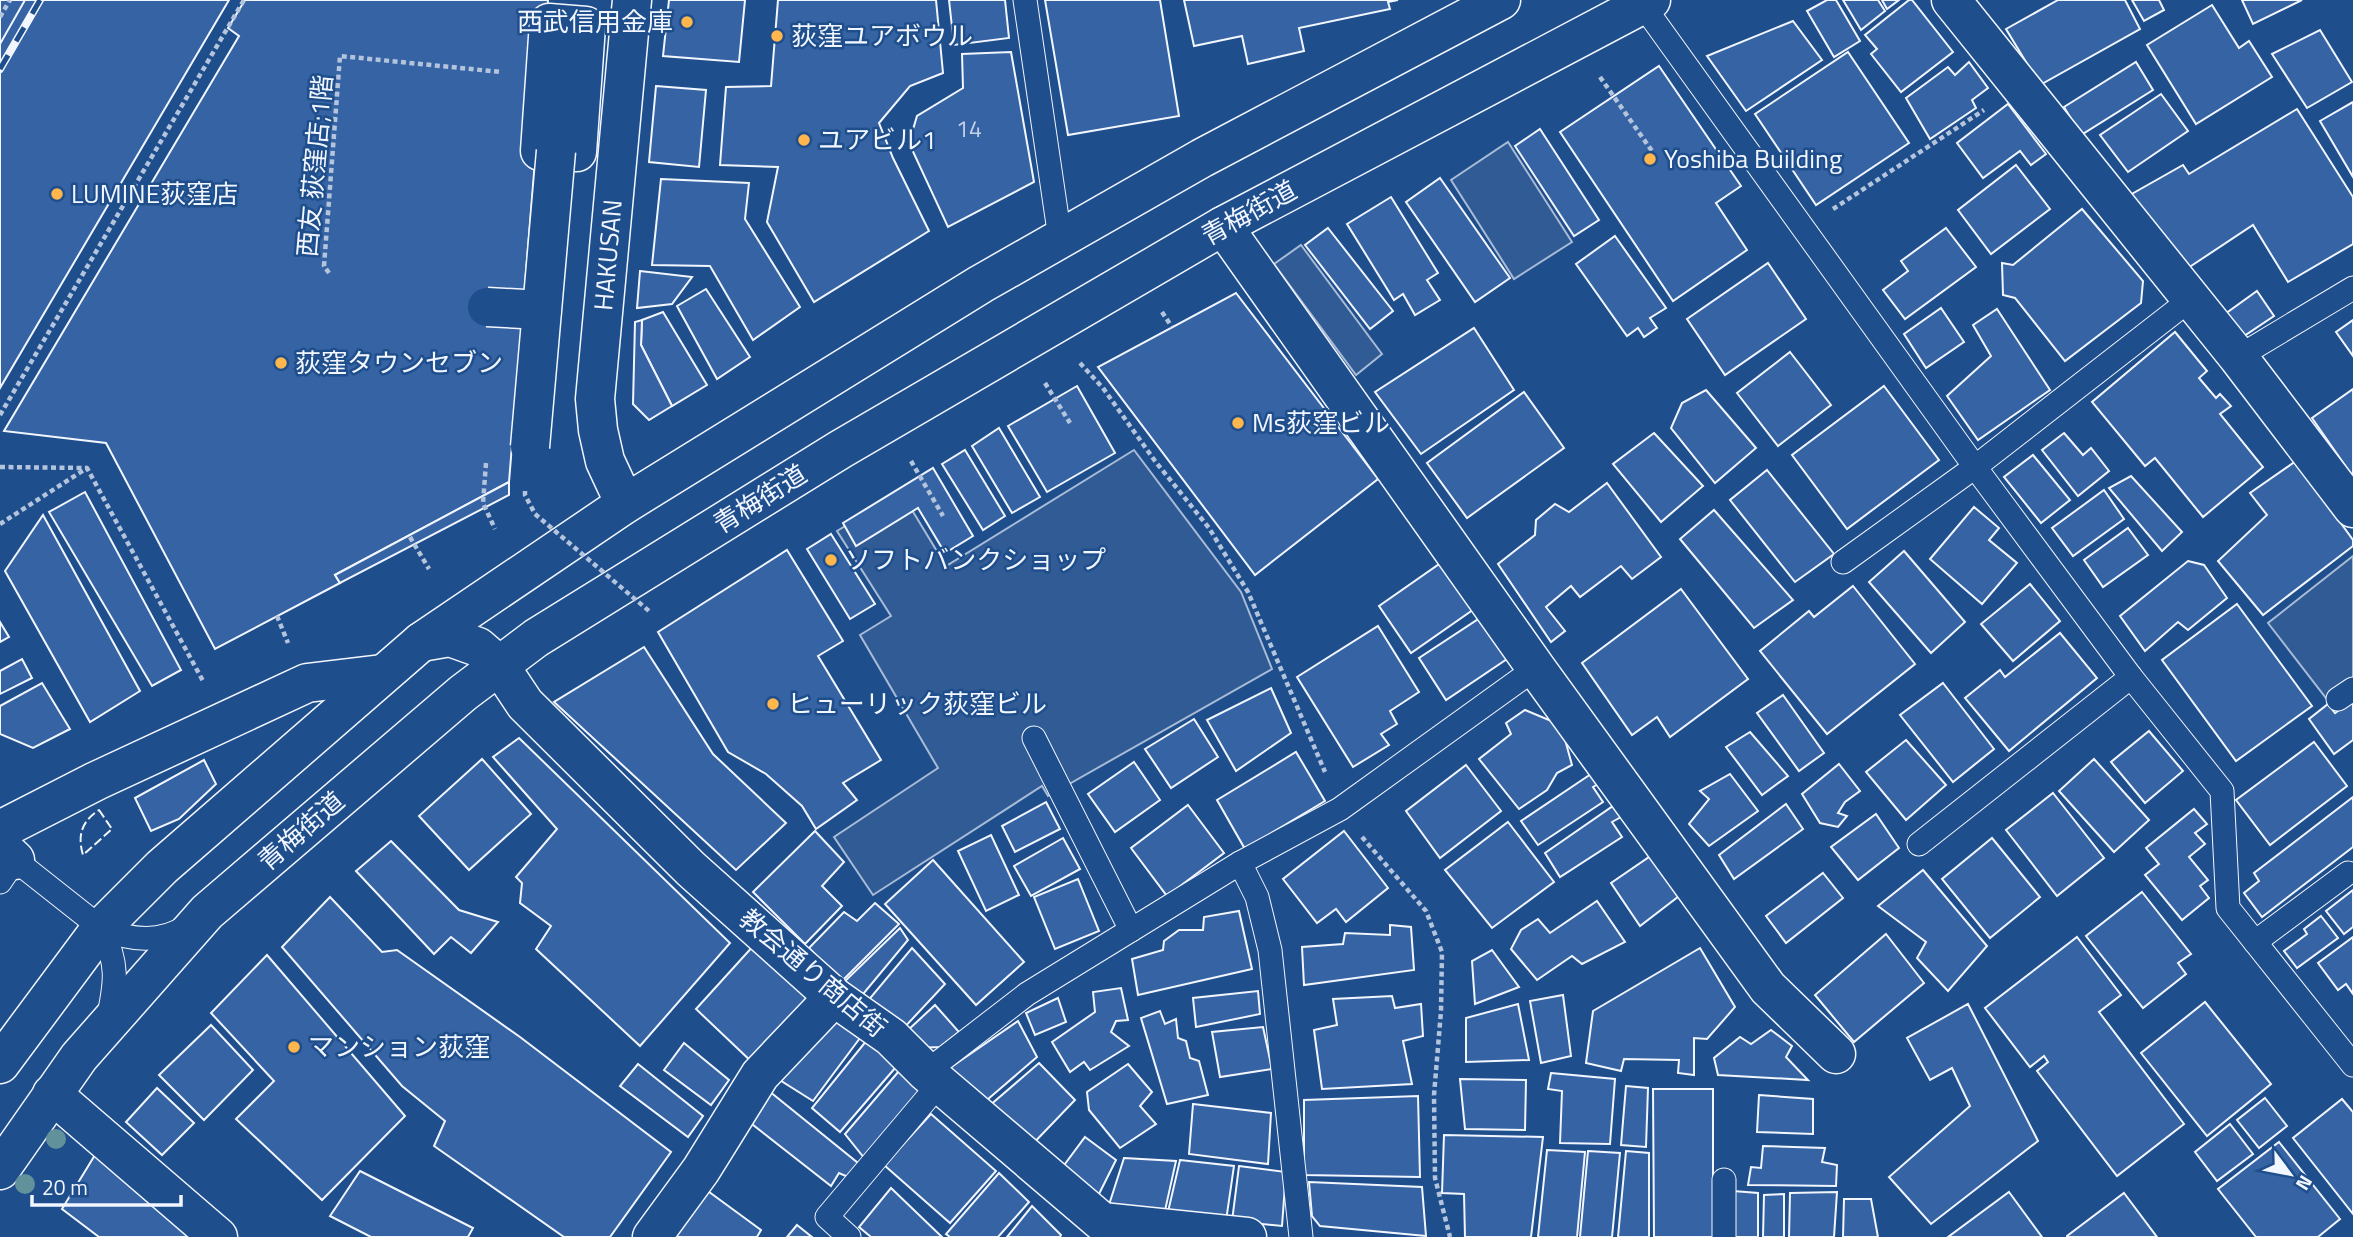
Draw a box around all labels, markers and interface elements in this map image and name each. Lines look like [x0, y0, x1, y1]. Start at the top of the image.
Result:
place label: 西武信用金庫 [517, 2, 673, 41]
marker: 西武信用金庫 [679, 14, 695, 30]
place label: 荻窪ユアボウル [791, 16, 973, 55]
marker: 荻窪ユアボウル [769, 28, 785, 44]
street label: 西友 荻窪店;1階 [287, 73, 342, 259]
house number: 14 [956, 111, 982, 146]
place label: ユアビル1 [818, 120, 937, 159]
marker: ユアビル1 [796, 132, 812, 148]
place label: Yoshiba Building [1664, 139, 1842, 178]
marker: Yoshiba Building [1642, 151, 1658, 167]
street label: 青梅街道 [1194, 170, 1304, 255]
place label: LUMINE荻窪店 [71, 174, 238, 213]
marker: LUMINE荻窪店 [49, 186, 65, 202]
street label: HAKUSAN [583, 198, 632, 312]
place label: 荻窪タウンセブン [295, 343, 503, 382]
marker: 荻窪タウンセブン [273, 355, 289, 371]
place label: Ms荻窪ビル [1252, 403, 1390, 442]
marker: Ms荻窪ビル [1230, 415, 1246, 431]
street label: 青梅街道 [705, 454, 814, 543]
place label: ソフトバンクショップ [845, 540, 1106, 579]
marker: ソフトバンクショップ [823, 552, 839, 568]
place label: ヒューリック荻窪ビル [787, 684, 1047, 723]
marker: ヒューリック荻窪ビル [765, 696, 781, 712]
street label: 青梅街道 [249, 782, 353, 879]
street label: 教会通り商店街 [731, 899, 896, 1046]
place label: マンション荻窪 [308, 1027, 490, 1066]
marker: マンション荻窪 [286, 1039, 302, 1055]
north arrow [2255, 1139, 2325, 1209]
scale bar [32, 1164, 180, 1208]
text: N [2289, 1170, 2321, 1197]
text: 20 m [42, 1171, 88, 1203]

